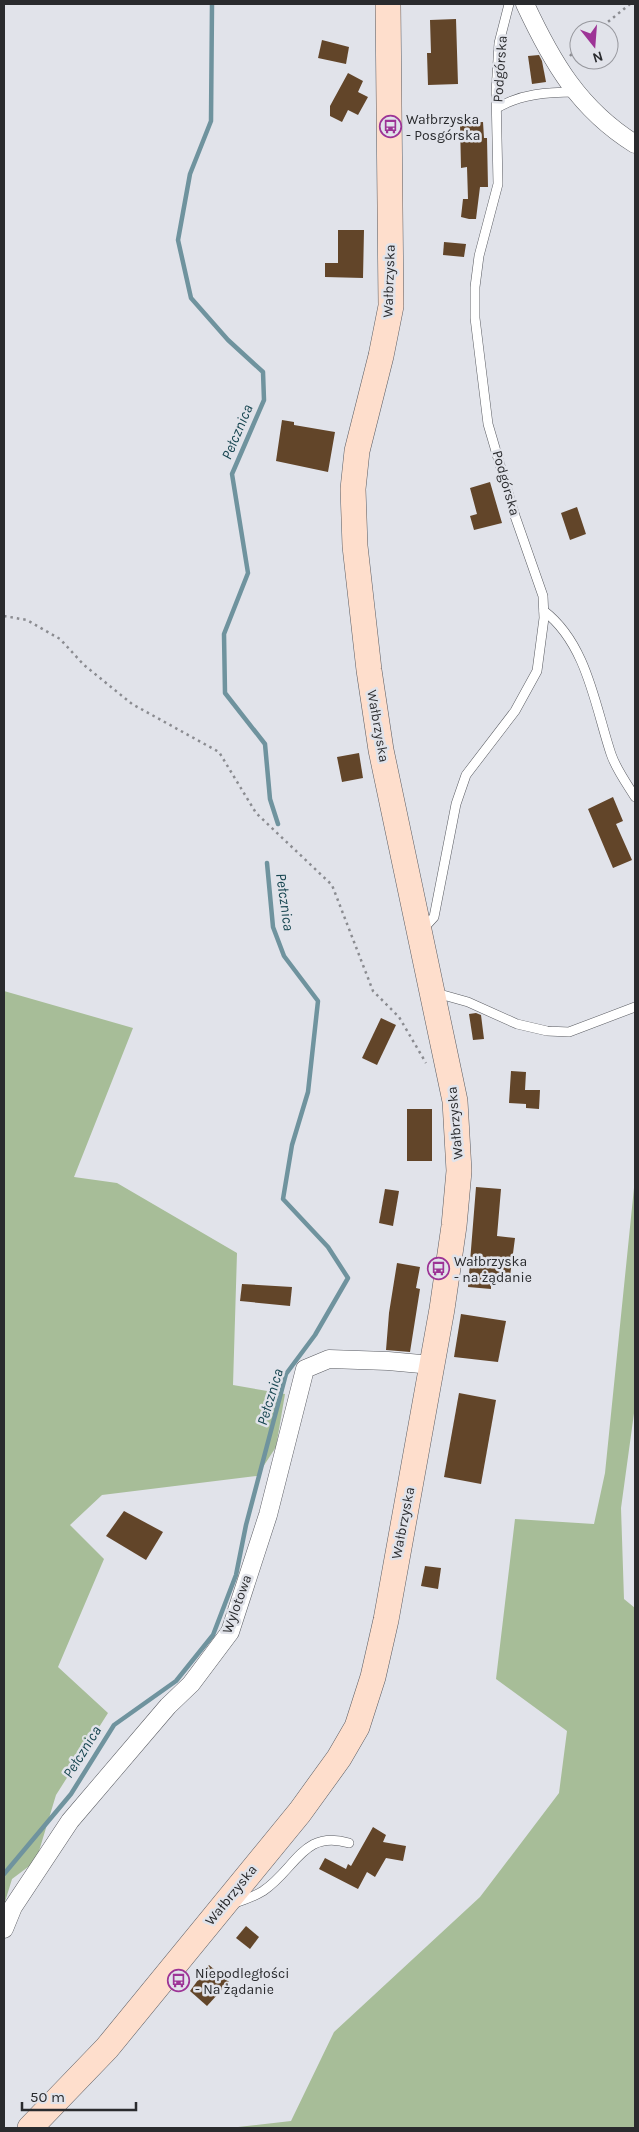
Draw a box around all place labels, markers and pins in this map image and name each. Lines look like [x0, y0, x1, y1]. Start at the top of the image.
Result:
place label: Wałbrzyska - Posgórska [406, 111, 481, 144]
bus stop icon: Wałbrzyska - Posgórska [378, 115, 402, 139]
place label: Wałbrzyska - na żądanie [454, 1253, 532, 1286]
bus stop icon: Wałbrzyska - na żądanie [426, 1257, 450, 1281]
place label: Niepodległości - Na żądanie [195, 1965, 289, 1998]
bus stop icon: Niepodległości - Na żądanie [167, 1969, 191, 1993]

